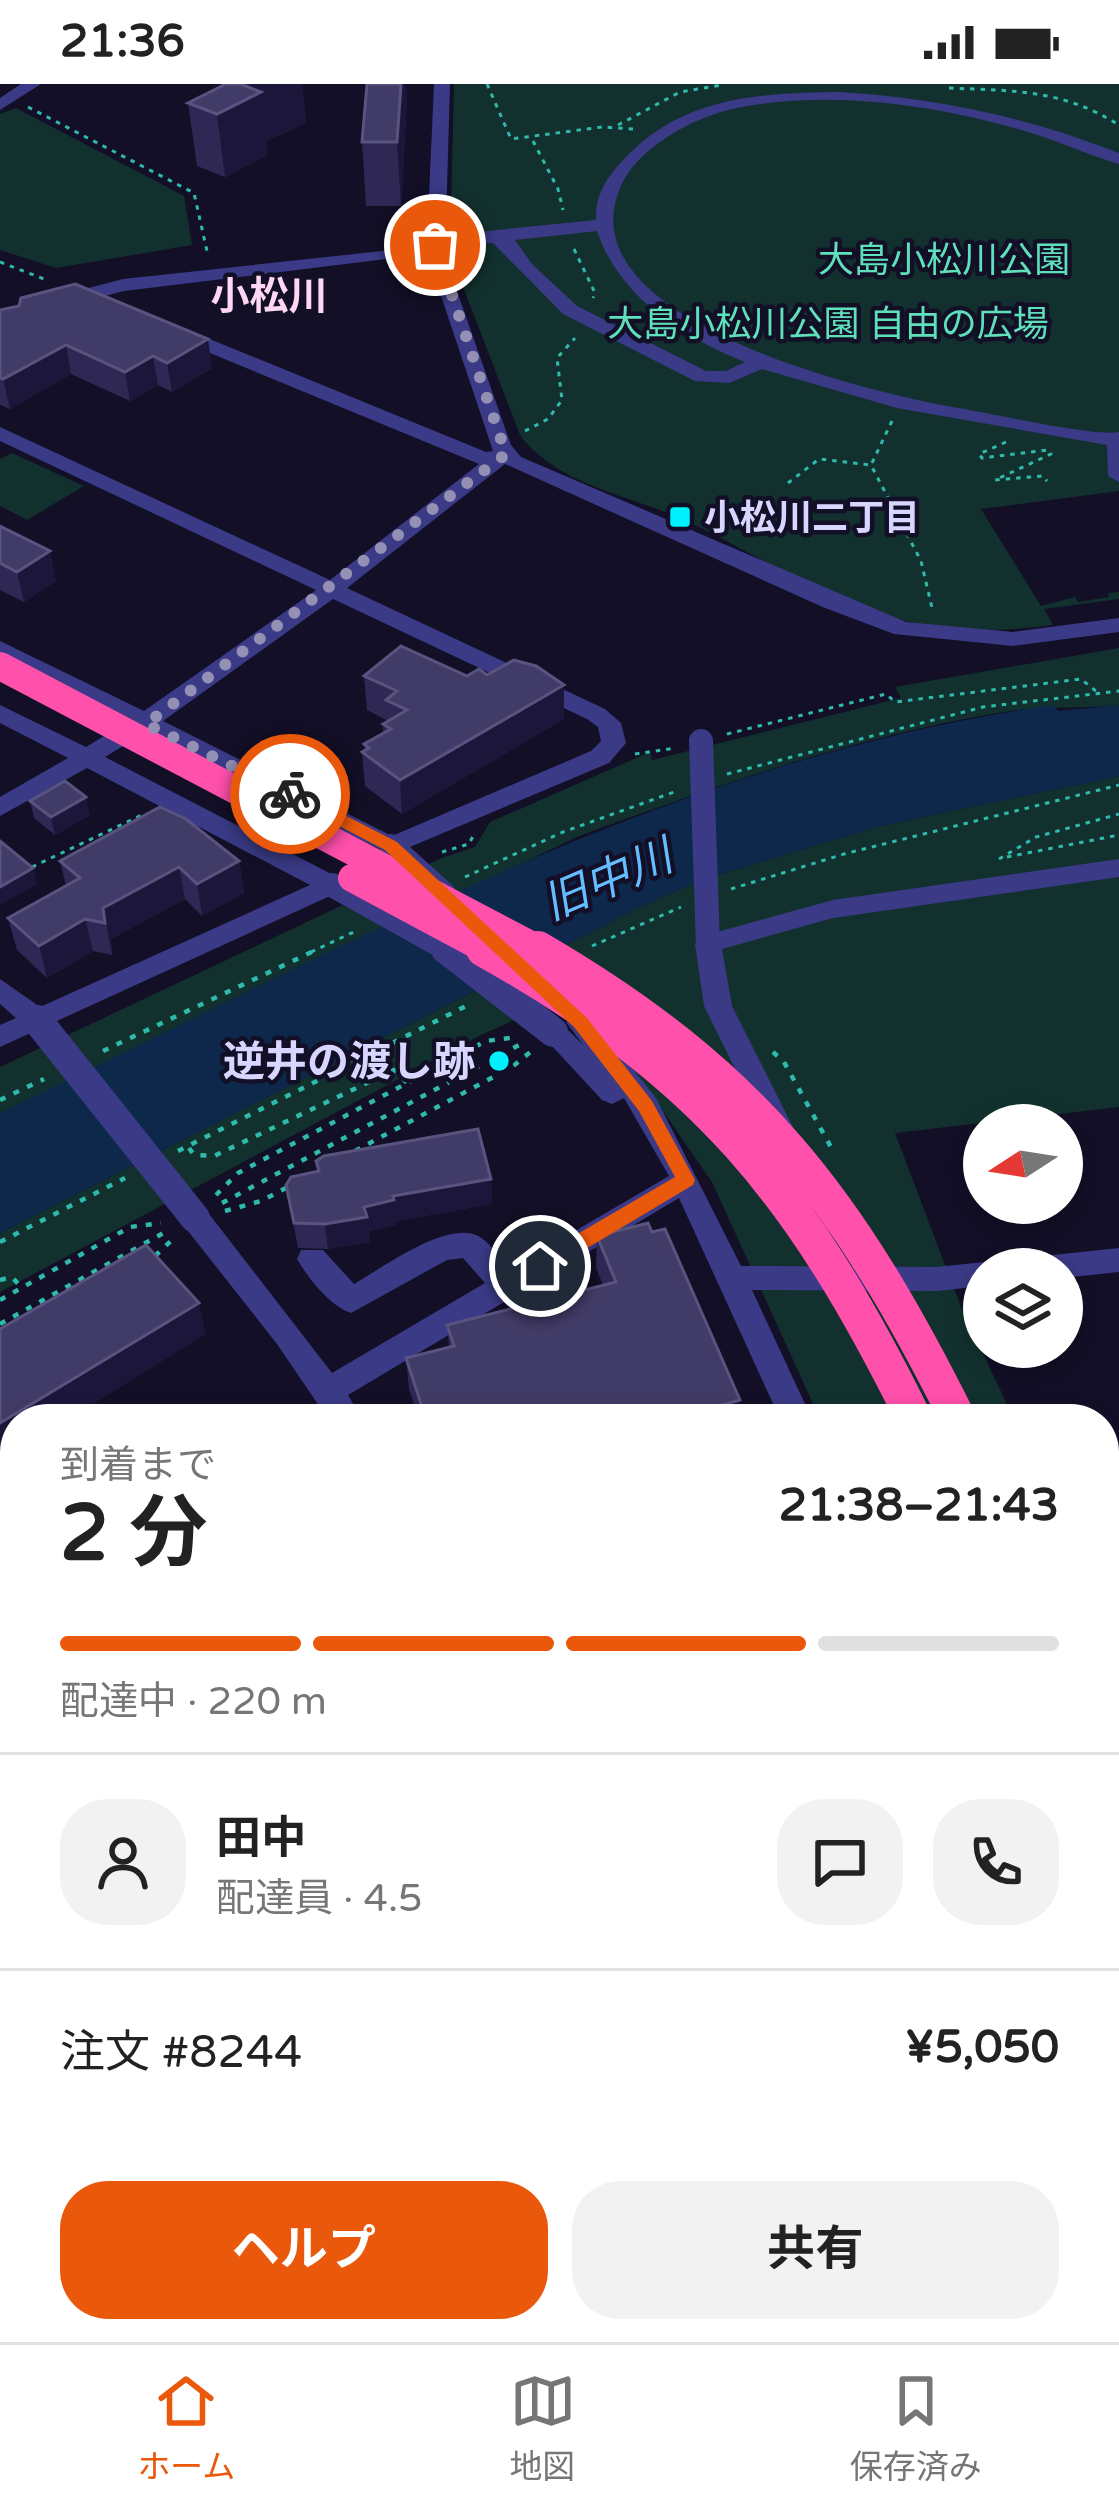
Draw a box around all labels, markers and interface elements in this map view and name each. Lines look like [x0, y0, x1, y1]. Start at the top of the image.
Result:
text: 21:36 [60, 15, 185, 69]
pin [384, 194, 486, 296]
icon: bag [402, 212, 468, 278]
park label: 大島小松川公園 [818, 239, 1070, 282]
district label: 小松川 [210, 273, 328, 320]
park label: 大島小松川公園 自由の広場 [607, 303, 1049, 346]
place label: 小松川二丁目 [704, 497, 920, 540]
marker: 小松川二丁目 [667, 504, 693, 530]
courier [230, 734, 350, 854]
icon: bike [257, 761, 323, 827]
water label: 旧中川 [535, 828, 684, 932]
place label: 逆井の渡し跡 [223, 1037, 475, 1088]
marker: 逆井の渡し跡 [486, 1048, 512, 1074]
north arrow [963, 1104, 1083, 1224]
map controls [963, 1104, 1083, 1368]
pin [489, 1215, 591, 1317]
icon: home [507, 1233, 573, 1299]
button: layers [963, 1248, 1083, 1368]
text: 到着まで [60, 1442, 216, 1489]
text: 21:38–21:43 [779, 1479, 1059, 1533]
text: 2 分 [60, 1487, 207, 1581]
text: 配達中 · 220 m [60, 1678, 327, 1725]
button: person [60, 1799, 186, 1925]
button: chat [777, 1799, 903, 1925]
button: phone [933, 1799, 1059, 1925]
text: 田中 [216, 1812, 306, 1866]
text: 配達員 · 4.5 [216, 1875, 423, 1922]
text: ¥5,050 [905, 2021, 1059, 2075]
text: 注文 #8244 [60, 2026, 302, 2080]
button: ヘルプ [60, 2181, 548, 2319]
button: 共有 [572, 2181, 1059, 2319]
tab: ホーム [137, 2368, 235, 2488]
tab: 地図 [510, 2368, 576, 2488]
tab: 保存済み [850, 2368, 982, 2488]

